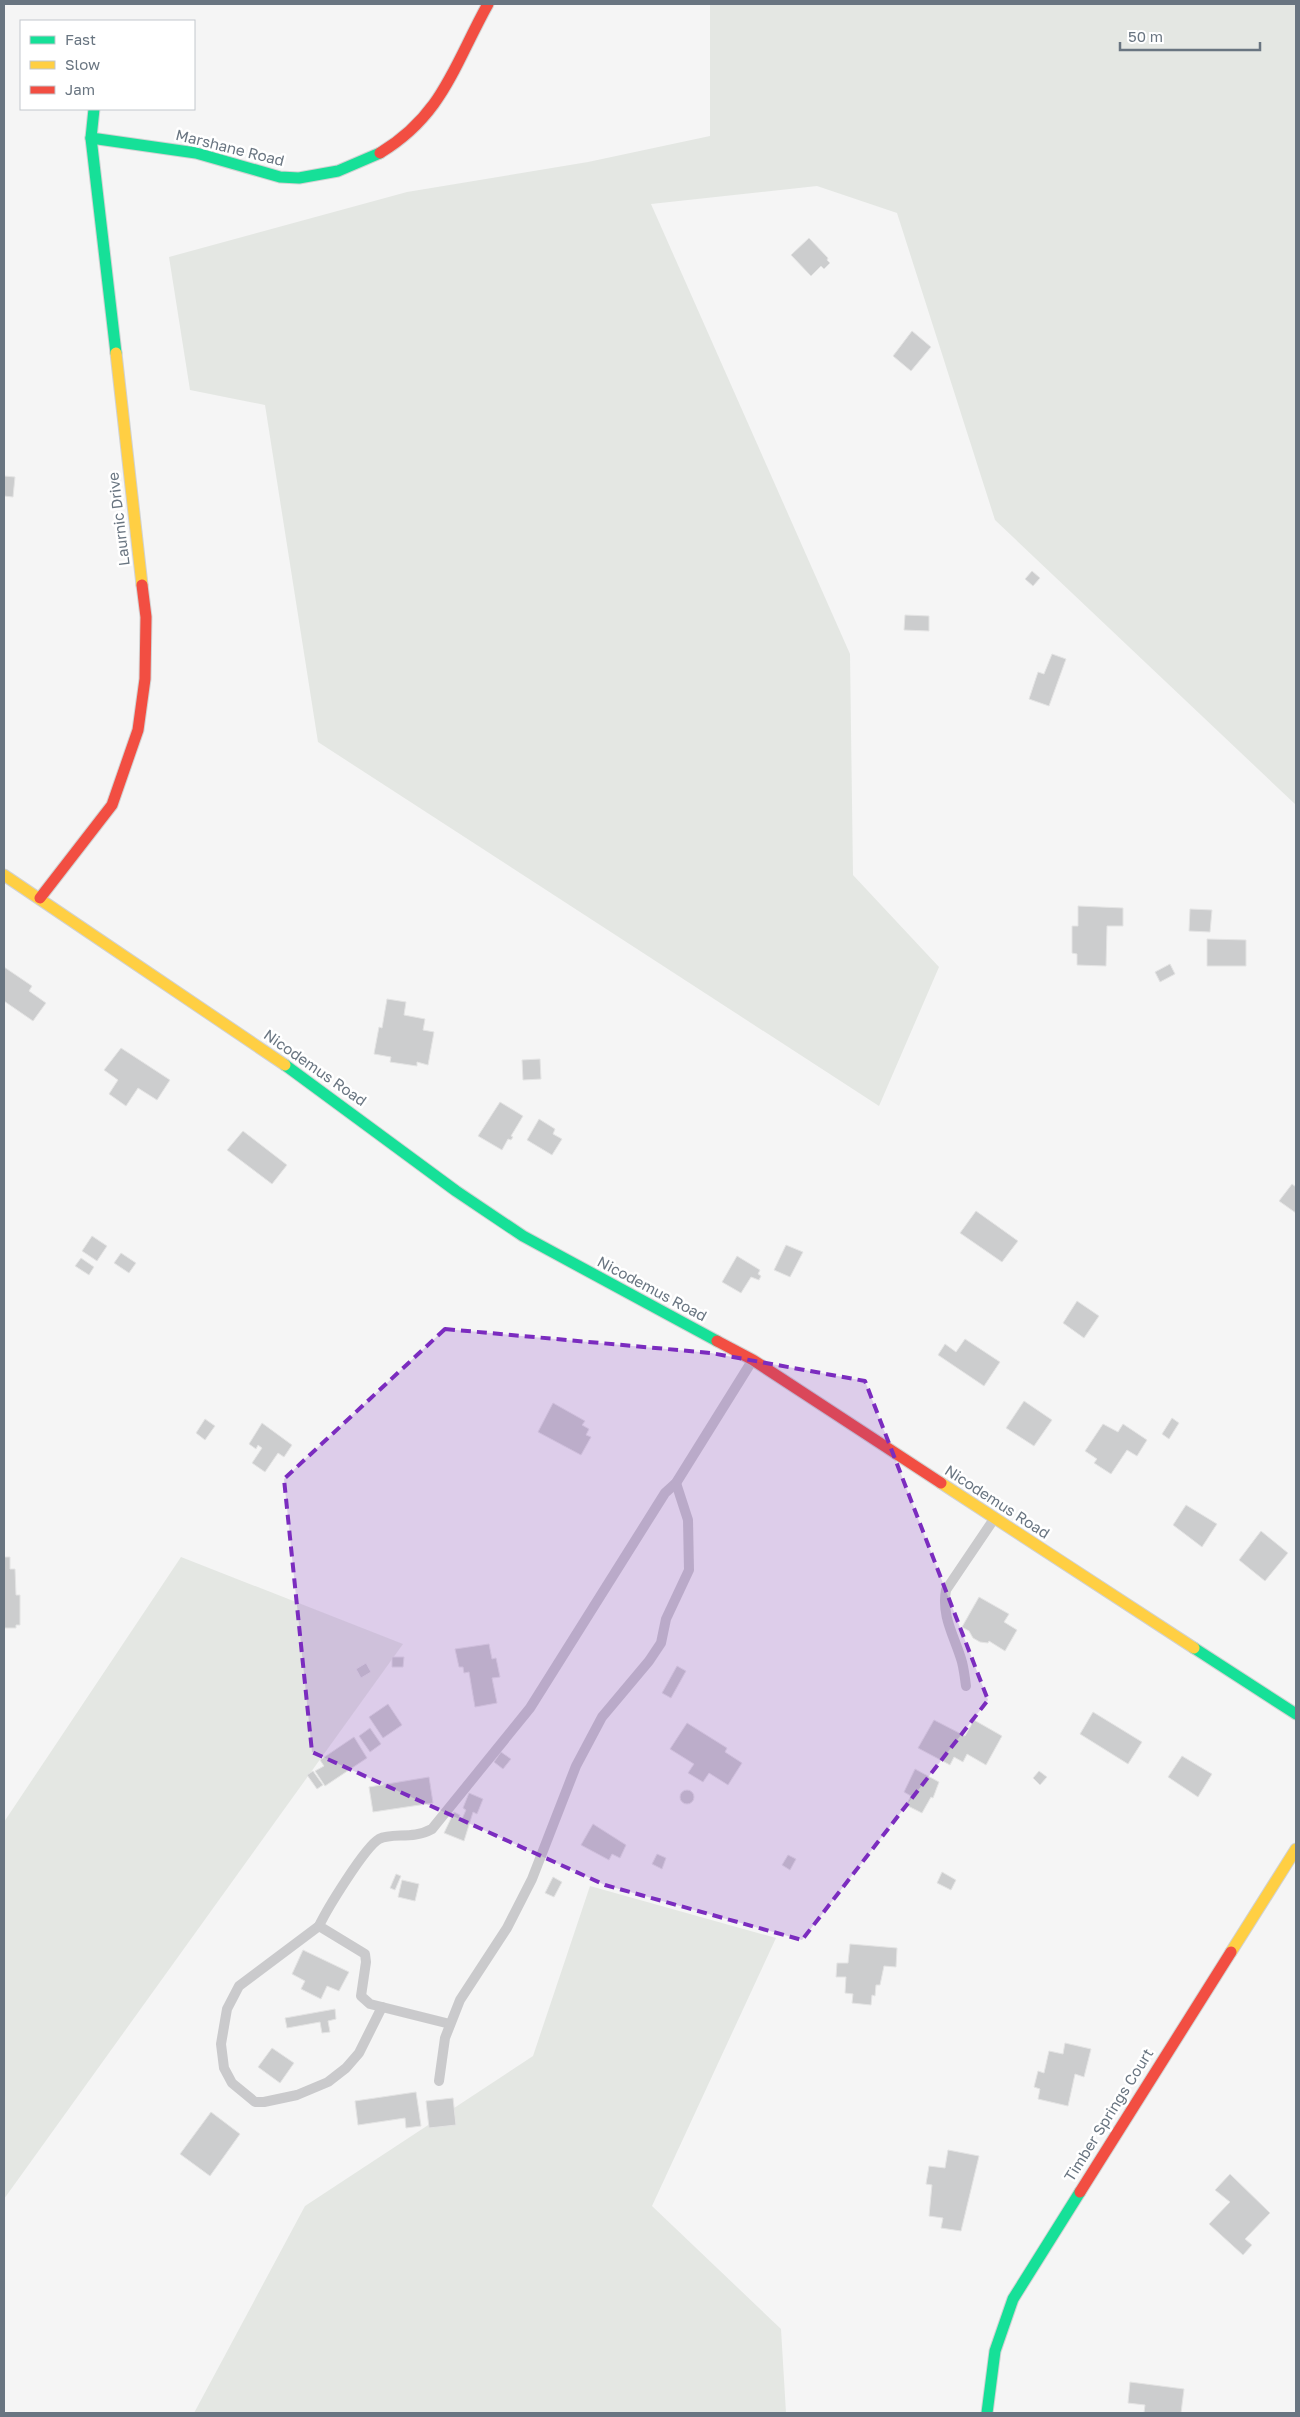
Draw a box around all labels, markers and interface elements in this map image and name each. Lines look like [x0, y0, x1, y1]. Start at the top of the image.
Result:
legend [20, 20, 195, 110]
scale bar [1120, 20, 1260, 52]
text: 50 m [1128, 27, 1163, 45]
text: Fast [65, 30, 96, 48]
text: Slow [65, 55, 100, 73]
text: Jam [65, 80, 95, 98]
street label: Marshane Road [174, 125, 286, 169]
street label: Laurnic Drive [103, 471, 133, 567]
street label: Nicodemus Road [261, 1025, 370, 1109]
street label: Nicodemus Road [595, 1252, 710, 1325]
street label: Nicodemus Road [942, 1461, 1053, 1542]
street label: Timber Springs Court [1060, 2045, 1156, 2184]

